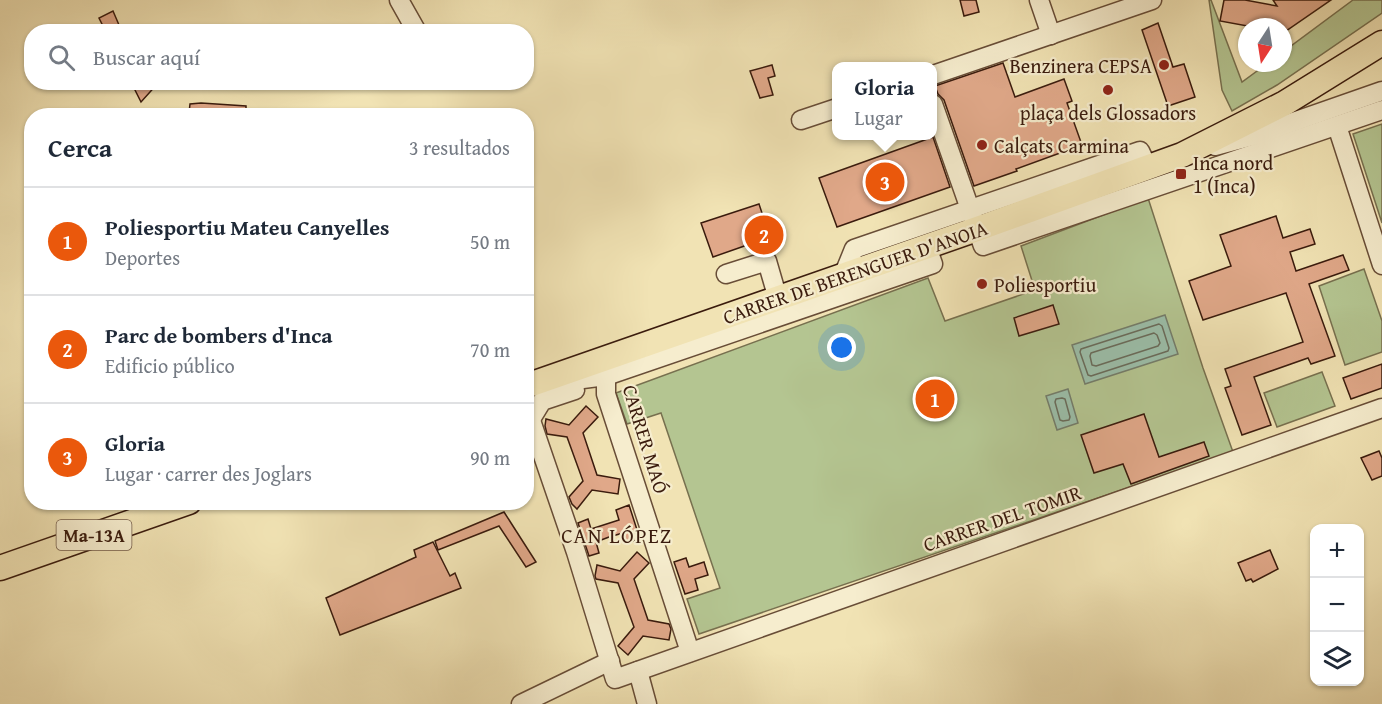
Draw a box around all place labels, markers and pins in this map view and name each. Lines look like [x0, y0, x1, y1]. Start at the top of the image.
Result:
place label: Benzinera CEPSA [1010, 51, 1152, 80]
marker: Benzinera CEPSA [1157, 58, 1171, 72]
marker: plaça dels Glossadors [1101, 83, 1115, 97]
place label: plaça dels Glossadors [1020, 98, 1196, 127]
place label: Calçats Carmina [994, 131, 1129, 160]
marker: Calçats Carmina [975, 138, 989, 152]
place label: Inca nord 1 (Inca) [1193, 148, 1274, 200]
pin: 3 [866, 160, 904, 204]
marker: Inca nord 1 (Inca) [1174, 167, 1188, 181]
pin: 2 [744, 212, 783, 258]
place label: Poliesportiu [994, 270, 1096, 299]
marker: Poliesportiu [975, 277, 989, 291]
pin: 1 [916, 376, 954, 422]

